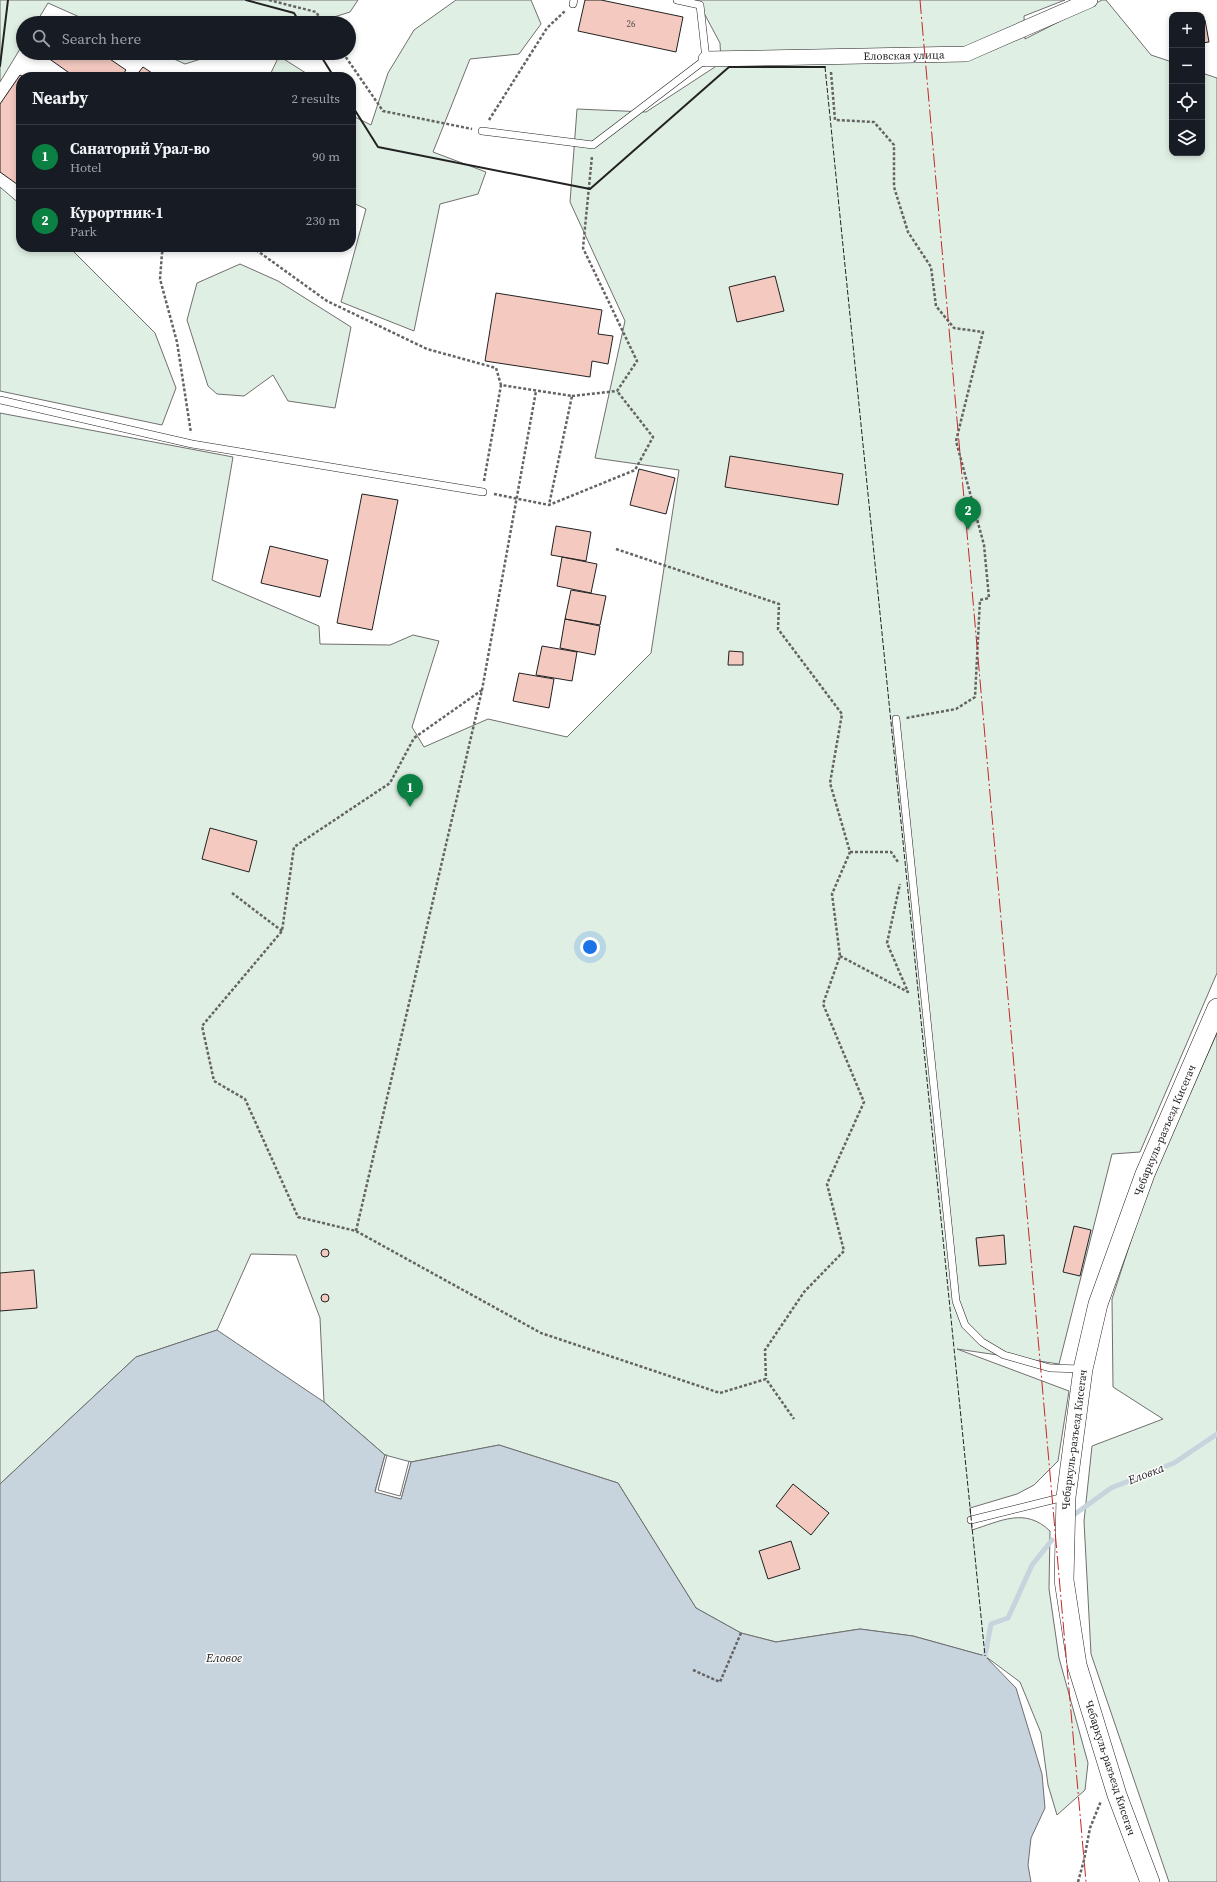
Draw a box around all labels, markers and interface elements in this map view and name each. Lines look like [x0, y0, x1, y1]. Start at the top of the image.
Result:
map controls [1169, 12, 1205, 156]
button: + [1169, 12, 1205, 48]
search box [16, 16, 356, 60]
house number: 26 [626, 18, 636, 30]
icon: search [30, 27, 52, 49]
text: Search here [62, 28, 141, 49]
street label: Еловская улица [863, 47, 945, 63]
button: − [1169, 48, 1205, 84]
button: locate [1169, 84, 1205, 120]
text: Nearby [32, 86, 88, 110]
text: 2 results [292, 90, 340, 107]
button: layers [1169, 120, 1205, 156]
text: Санаторий Урал-во [70, 138, 210, 159]
text: 1 [41, 148, 49, 165]
text: 90 m [312, 148, 340, 165]
text: Hotel [70, 159, 102, 176]
text: Курортник-1 [70, 202, 164, 223]
text: 2 [41, 212, 49, 229]
text: 230 m [306, 212, 340, 229]
text: Park [70, 223, 97, 240]
pin: 2 [955, 497, 981, 530]
pin: 1 [397, 774, 423, 807]
your location [580, 937, 600, 957]
street label: Чебаркуль-разъезд Кисегач [1130, 1062, 1199, 1198]
street label: Чебаркуль-разъезд Кисегач [1058, 1368, 1090, 1510]
water label: Еловка [1125, 1460, 1167, 1489]
water label: Еловое [205, 1650, 242, 1666]
street label: Чебаркуль-разъезд Кисегач [1081, 1698, 1139, 1838]

